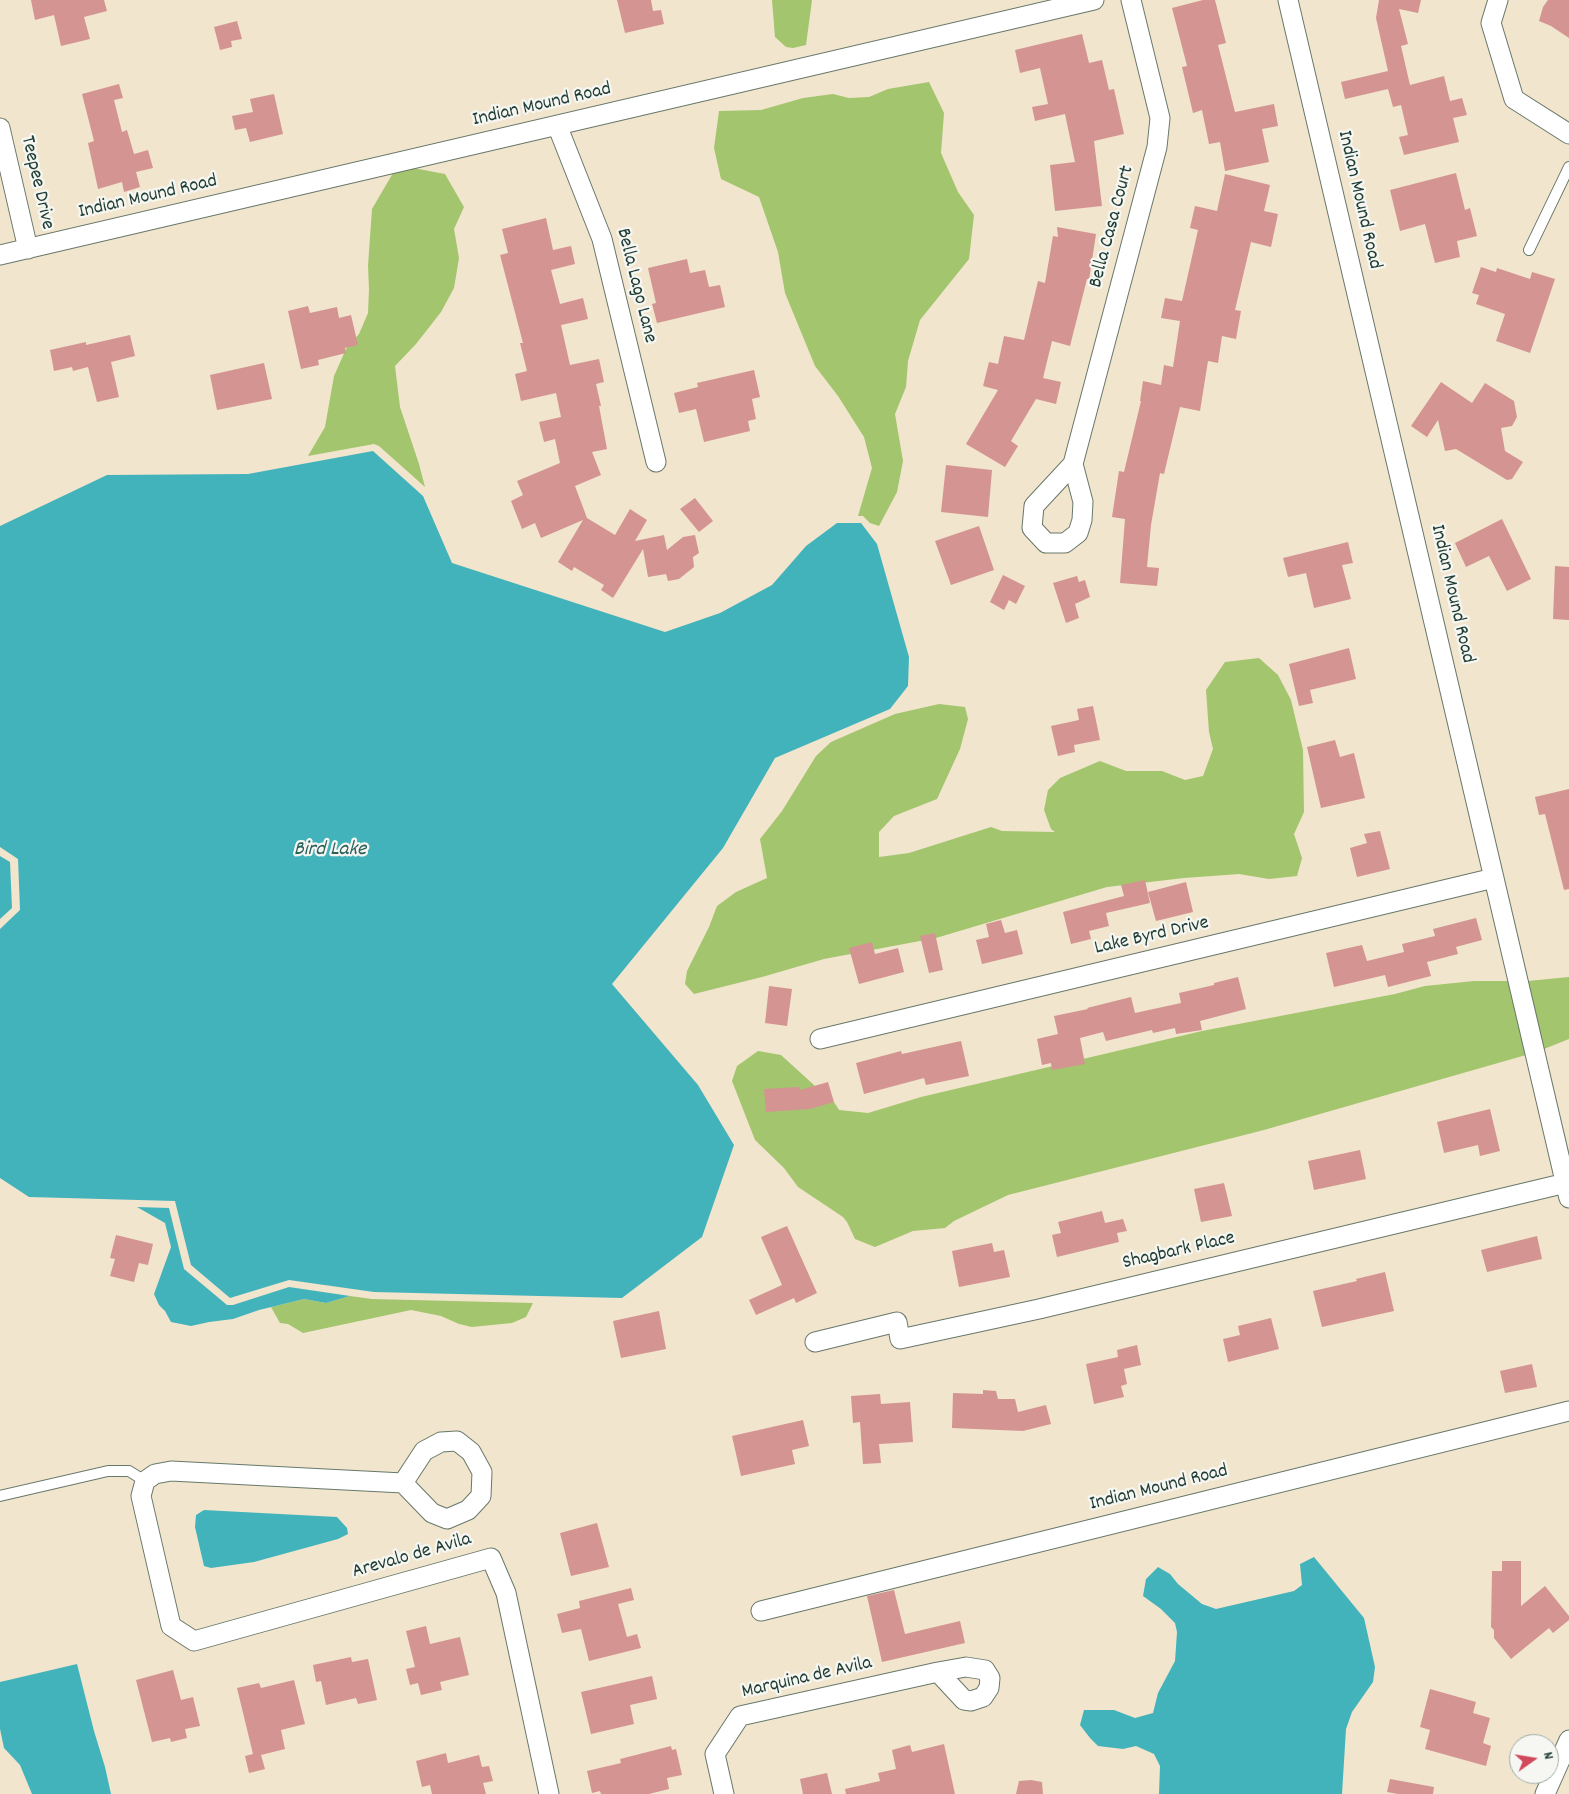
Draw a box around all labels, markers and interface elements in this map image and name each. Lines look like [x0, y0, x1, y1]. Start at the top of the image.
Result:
street label: Indian Mound Road [470, 78, 614, 134]
street label: Indian Mound Road [1330, 128, 1386, 272]
street label: Teepee Drive [14, 134, 58, 232]
street label: Bella Casa Court [1085, 163, 1141, 291]
street label: Indian Mound Road [76, 170, 220, 226]
street label: Bella Lago Lane [609, 226, 661, 346]
street label: Indian Mound Road [1423, 522, 1479, 666]
water label: Bird Lake [294, 838, 366, 864]
street label: Lake Byrd Drive [1092, 912, 1212, 962]
street label: Shagbark Place [1121, 1227, 1237, 1277]
street label: Indian Mound Road [1087, 1460, 1231, 1518]
street label: Arevalo de Avila [350, 1529, 474, 1585]
street label: Marquina de Avila [740, 1652, 874, 1706]
north arrow [1509, 1734, 1559, 1784]
text: N [1537, 1750, 1558, 1761]

